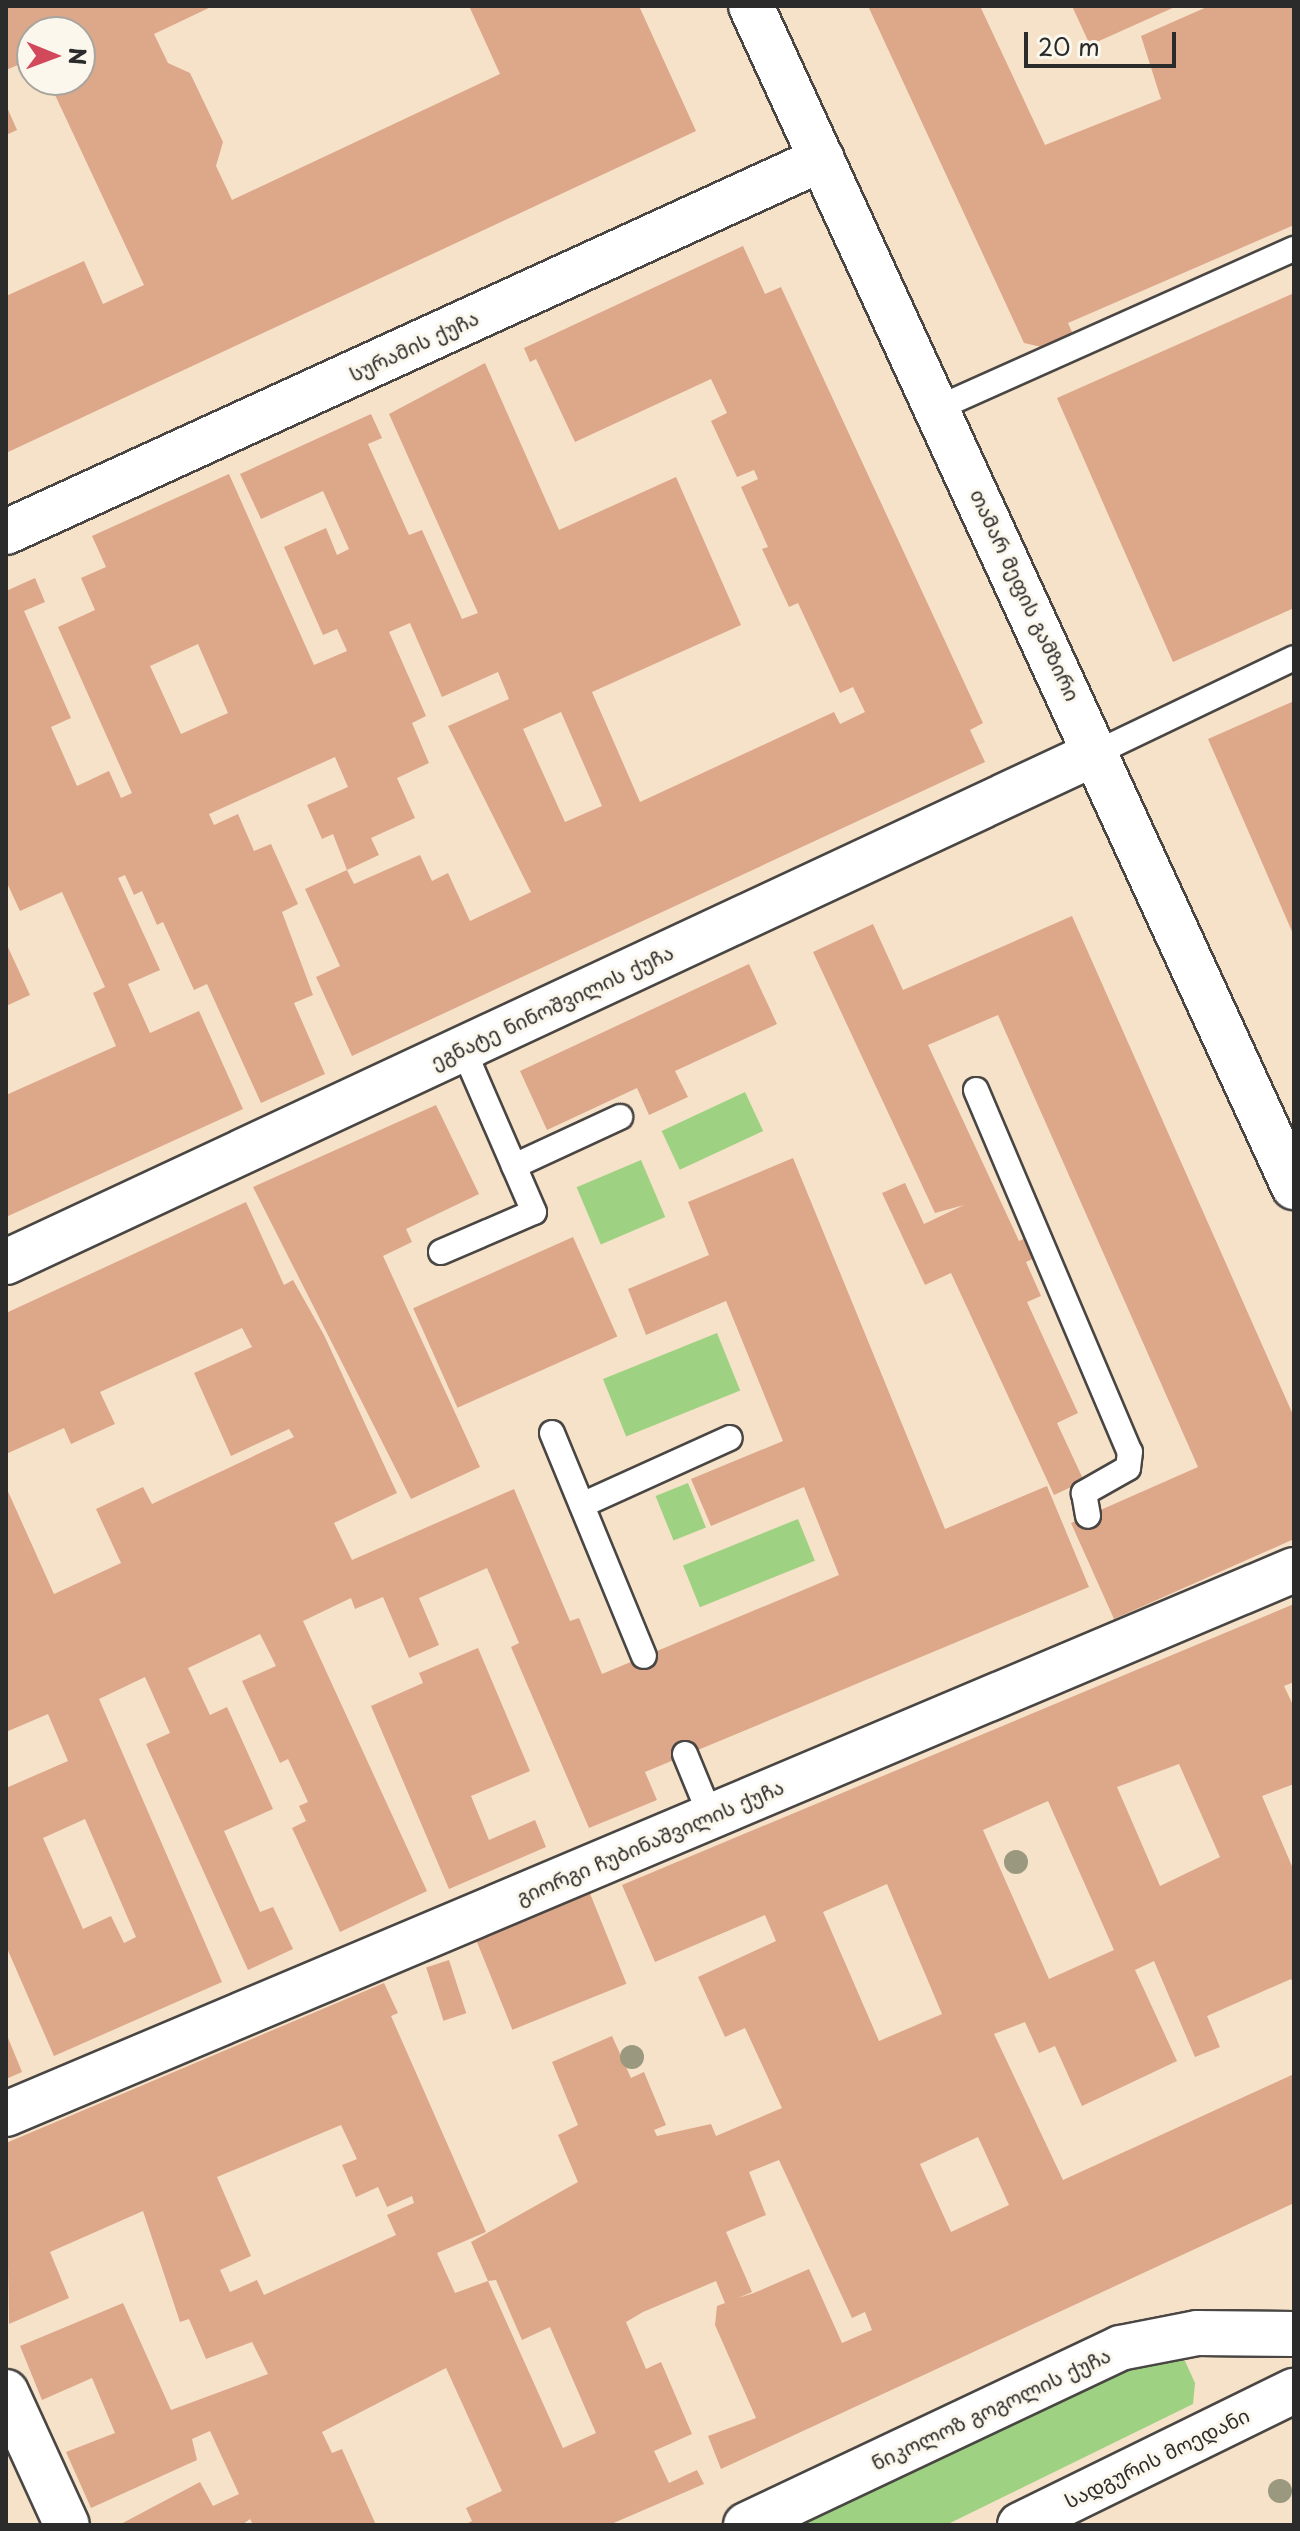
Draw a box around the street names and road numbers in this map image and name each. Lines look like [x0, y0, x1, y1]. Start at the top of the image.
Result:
street label: სურამის ქუჩა [346, 306, 482, 386]
street label: თამარ მეფის გამზირი [965, 485, 1085, 705]
street label: ეგნატე ნინოშვილის ქუჩა [427, 940, 677, 1074]
street label: გიორგი ჩუბინაშვილის ქუჩა [513, 1775, 787, 1909]
street label: ნიკოლოზ გოგოლის ქუჩა [868, 2343, 1114, 2475]
street label: სადგურის მოედანი [1061, 2403, 1253, 2513]

